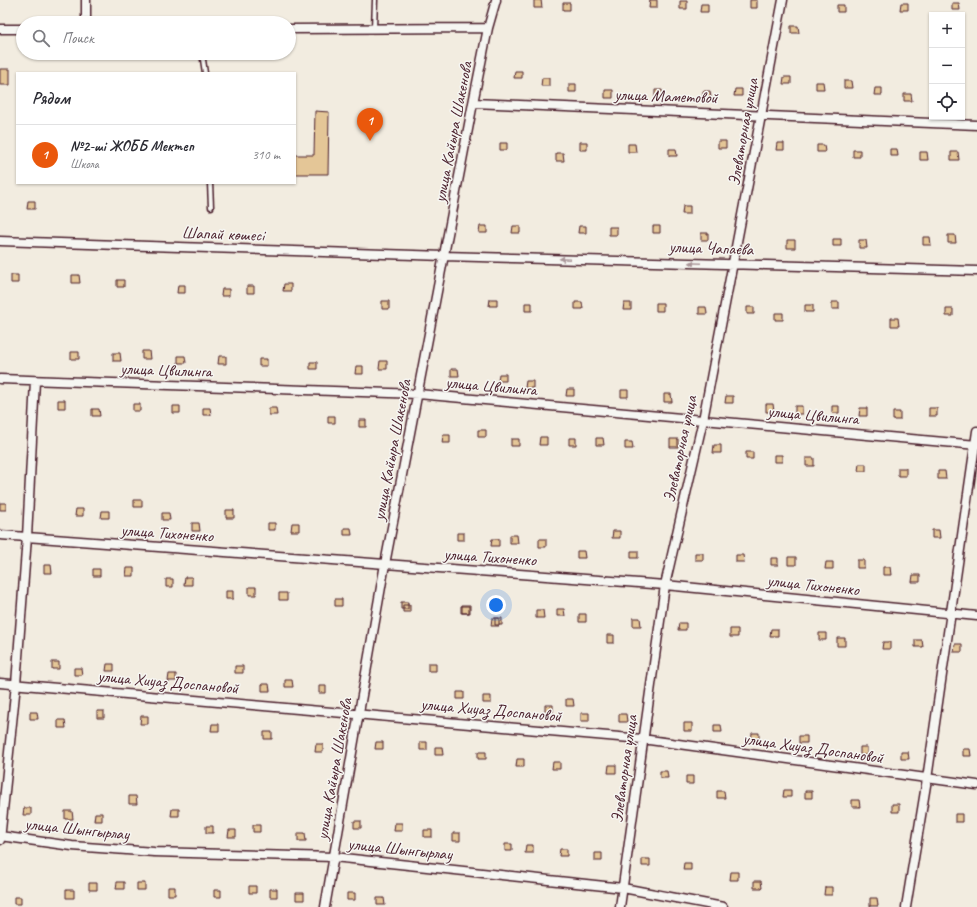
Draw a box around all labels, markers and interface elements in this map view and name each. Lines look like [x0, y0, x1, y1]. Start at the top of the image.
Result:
map controls [929, 12, 965, 120]
button: + [929, 12, 965, 48]
search box [16, 16, 296, 60]
icon: search [30, 27, 52, 49]
text: Поиск [62, 29, 94, 48]
button: − [929, 48, 965, 84]
street label: улица Кайыра Шакенова [429, 59, 477, 205]
street label: Элеваторная улица [723, 76, 763, 187]
street label: улица Маметовой [613, 84, 719, 108]
button: locate [929, 84, 965, 120]
text: Рядом [32, 88, 70, 109]
pin: 1 [357, 108, 383, 141]
text: №2-ші ЖОББ Мектеп [70, 137, 194, 156]
text: 1 [42, 147, 48, 163]
text: 310 m [252, 147, 280, 163]
text: Школа [70, 156, 99, 172]
street label: Шапай көшесі [181, 222, 267, 246]
street label: улица Чапаева [667, 236, 755, 260]
one-way arrow [559, 256, 571, 263]
one-way arrow [688, 260, 701, 266]
street label: улица Цвилинга [119, 358, 214, 382]
street label: улица Цвилинга [443, 371, 540, 401]
street label: улица Кайыра Шакенова [368, 377, 416, 523]
street label: Элеваторная улица [658, 393, 702, 504]
street label: улица Цвилинга [765, 400, 862, 430]
street label: улица Тихоненко [119, 519, 215, 547]
street label: улица Тихоненко [442, 543, 538, 571]
street label: улица Тихоненко [765, 570, 861, 600]
your location [486, 595, 506, 615]
street label: улица Хиуаз Доспановой [96, 665, 240, 700]
street label: улица Хиуаз Доспановой [419, 693, 563, 728]
street label: улица Кайыра Шакенова [311, 695, 357, 842]
street label: Элеваторная улица [606, 713, 642, 824]
street label: улица Хиуаз Доспановой [740, 728, 885, 769]
street label: улица Шынгырлау [23, 813, 131, 845]
street label: улица Шынгырлау [346, 833, 454, 865]

